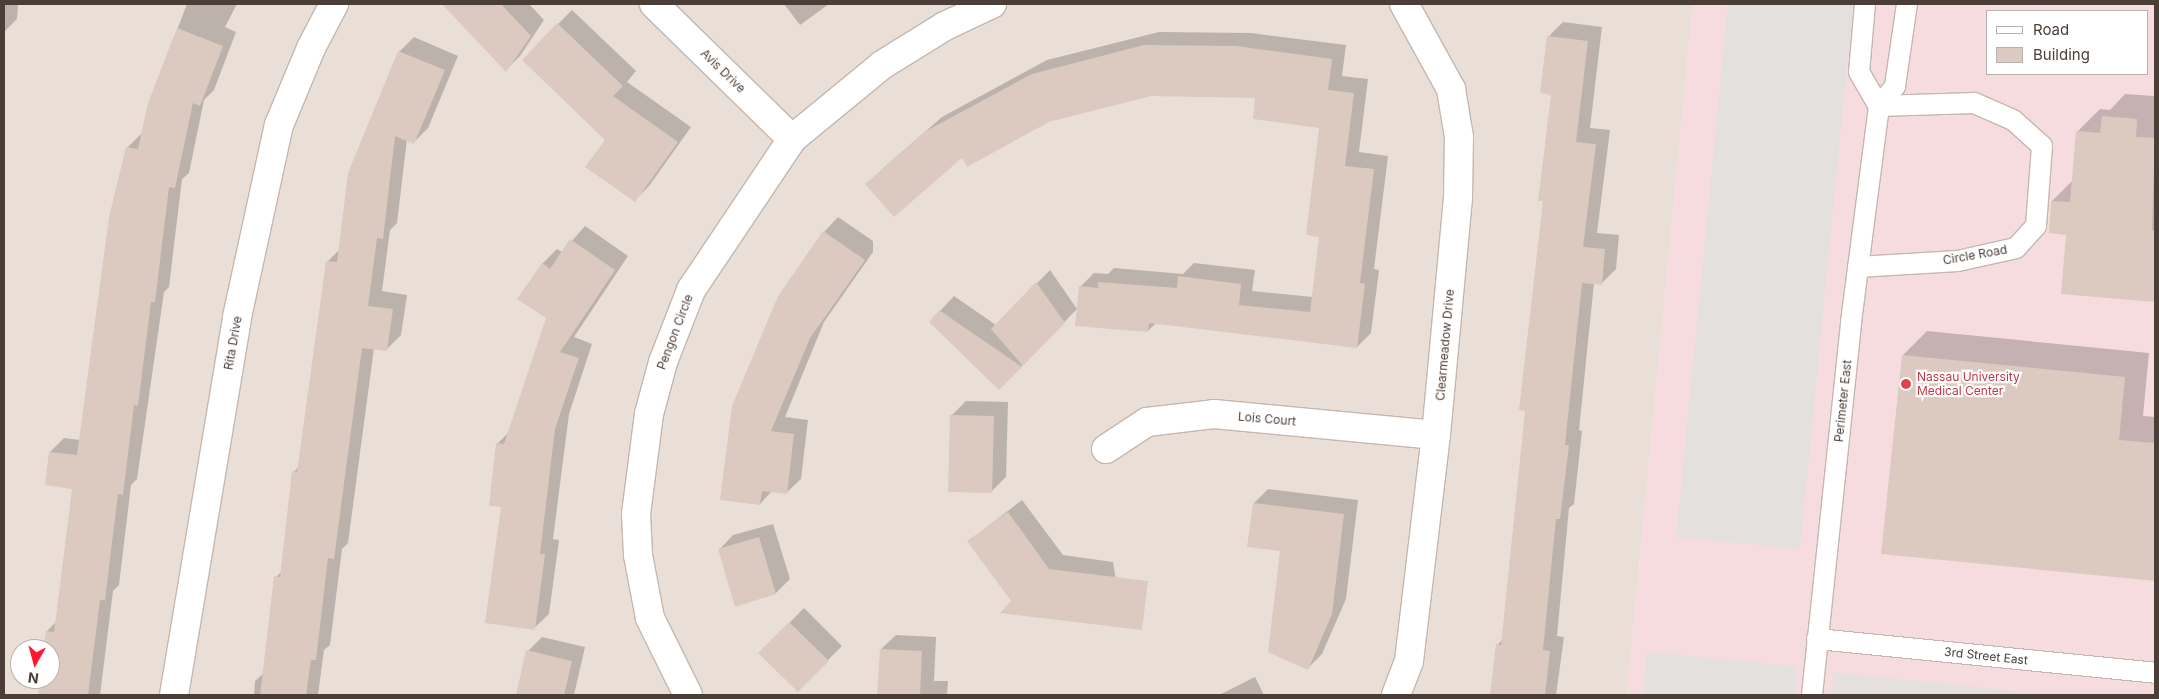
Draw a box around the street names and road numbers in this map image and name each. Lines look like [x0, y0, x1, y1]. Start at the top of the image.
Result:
street label: Avis Drive [698, 46, 748, 96]
street label: Circle Road [1942, 242, 2008, 268]
street label: Clearmeadow Drive [1433, 289, 1457, 401]
street label: Pengon Circle [654, 292, 696, 372]
street label: Rita Drive [221, 315, 245, 371]
street label: Perimeter East [1832, 359, 1854, 443]
street label: Lois Court [1237, 409, 1297, 429]
street label: 3rd Street East [1944, 644, 2028, 668]

